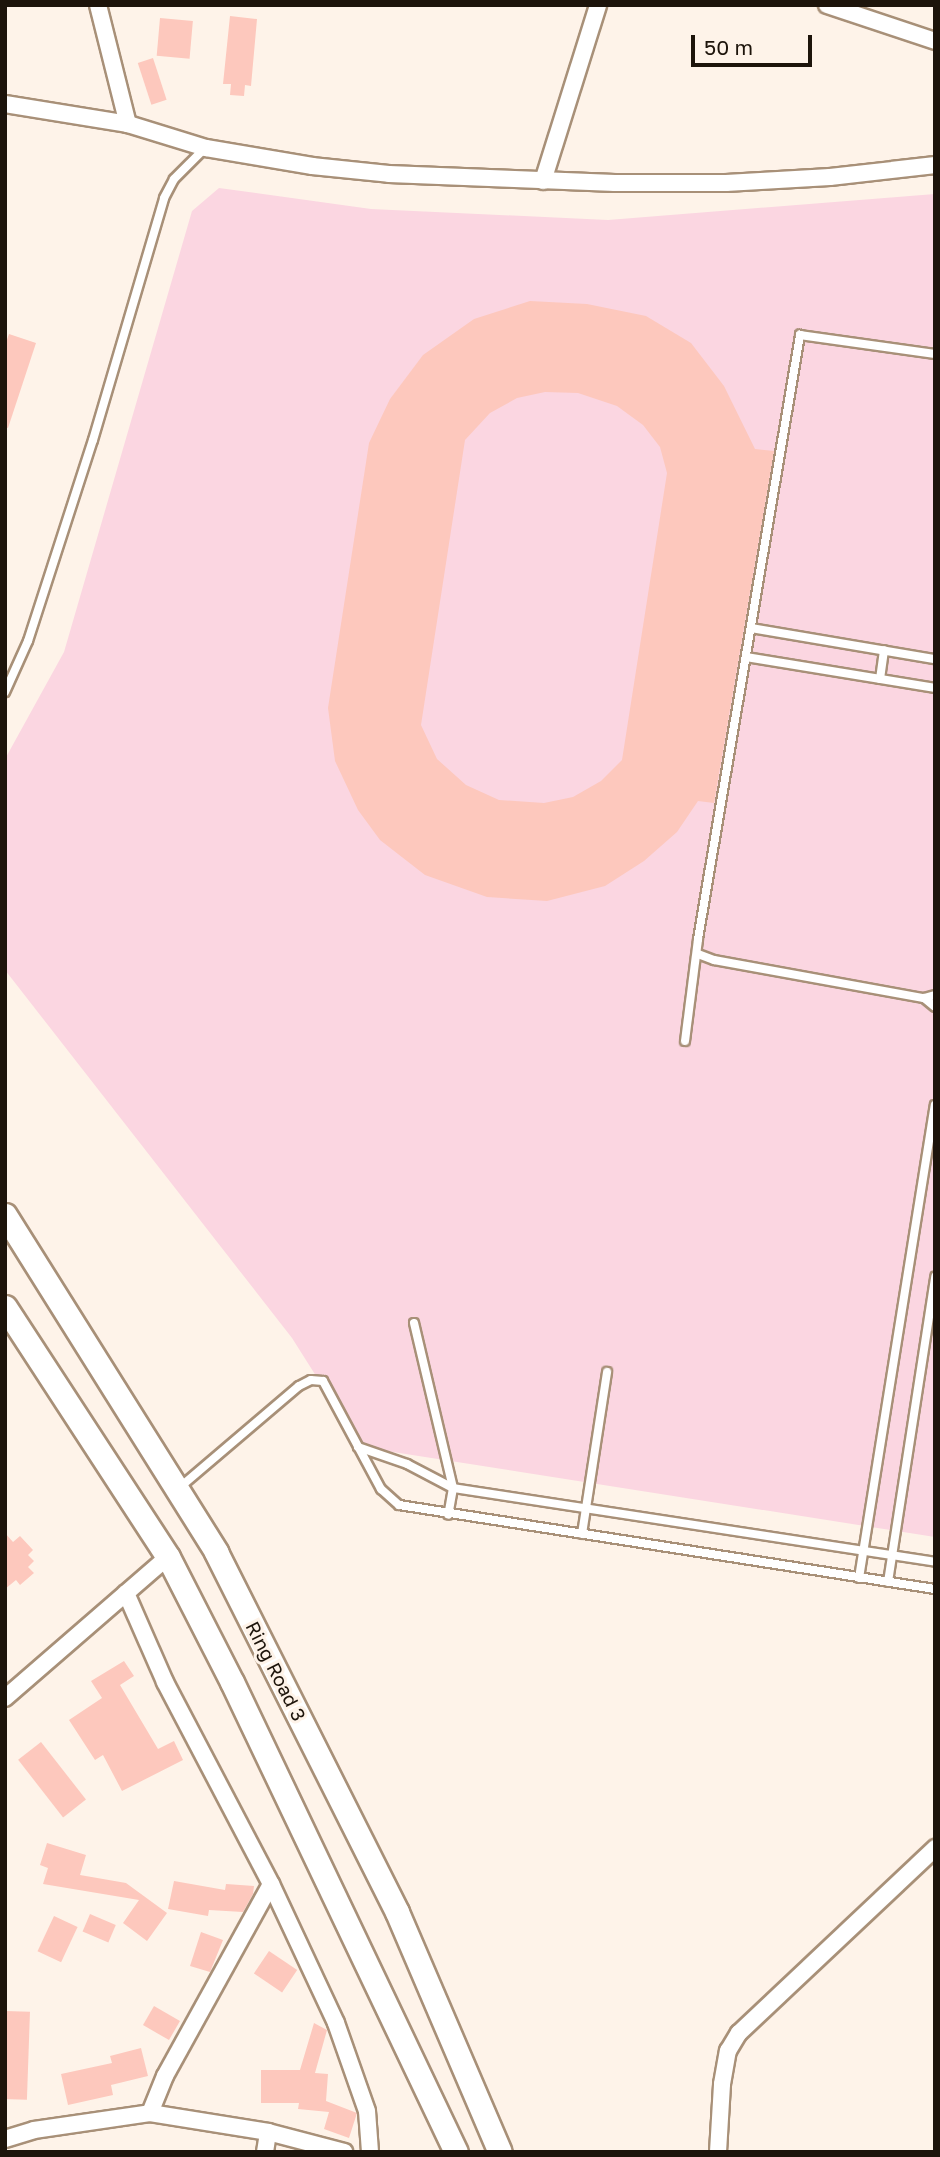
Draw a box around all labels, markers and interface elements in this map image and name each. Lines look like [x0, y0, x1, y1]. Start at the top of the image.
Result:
scale bar [695, 21, 816, 65]
text: 50 m [704, 34, 753, 60]
street label: Ring Road 3 [241, 1617, 311, 1725]

